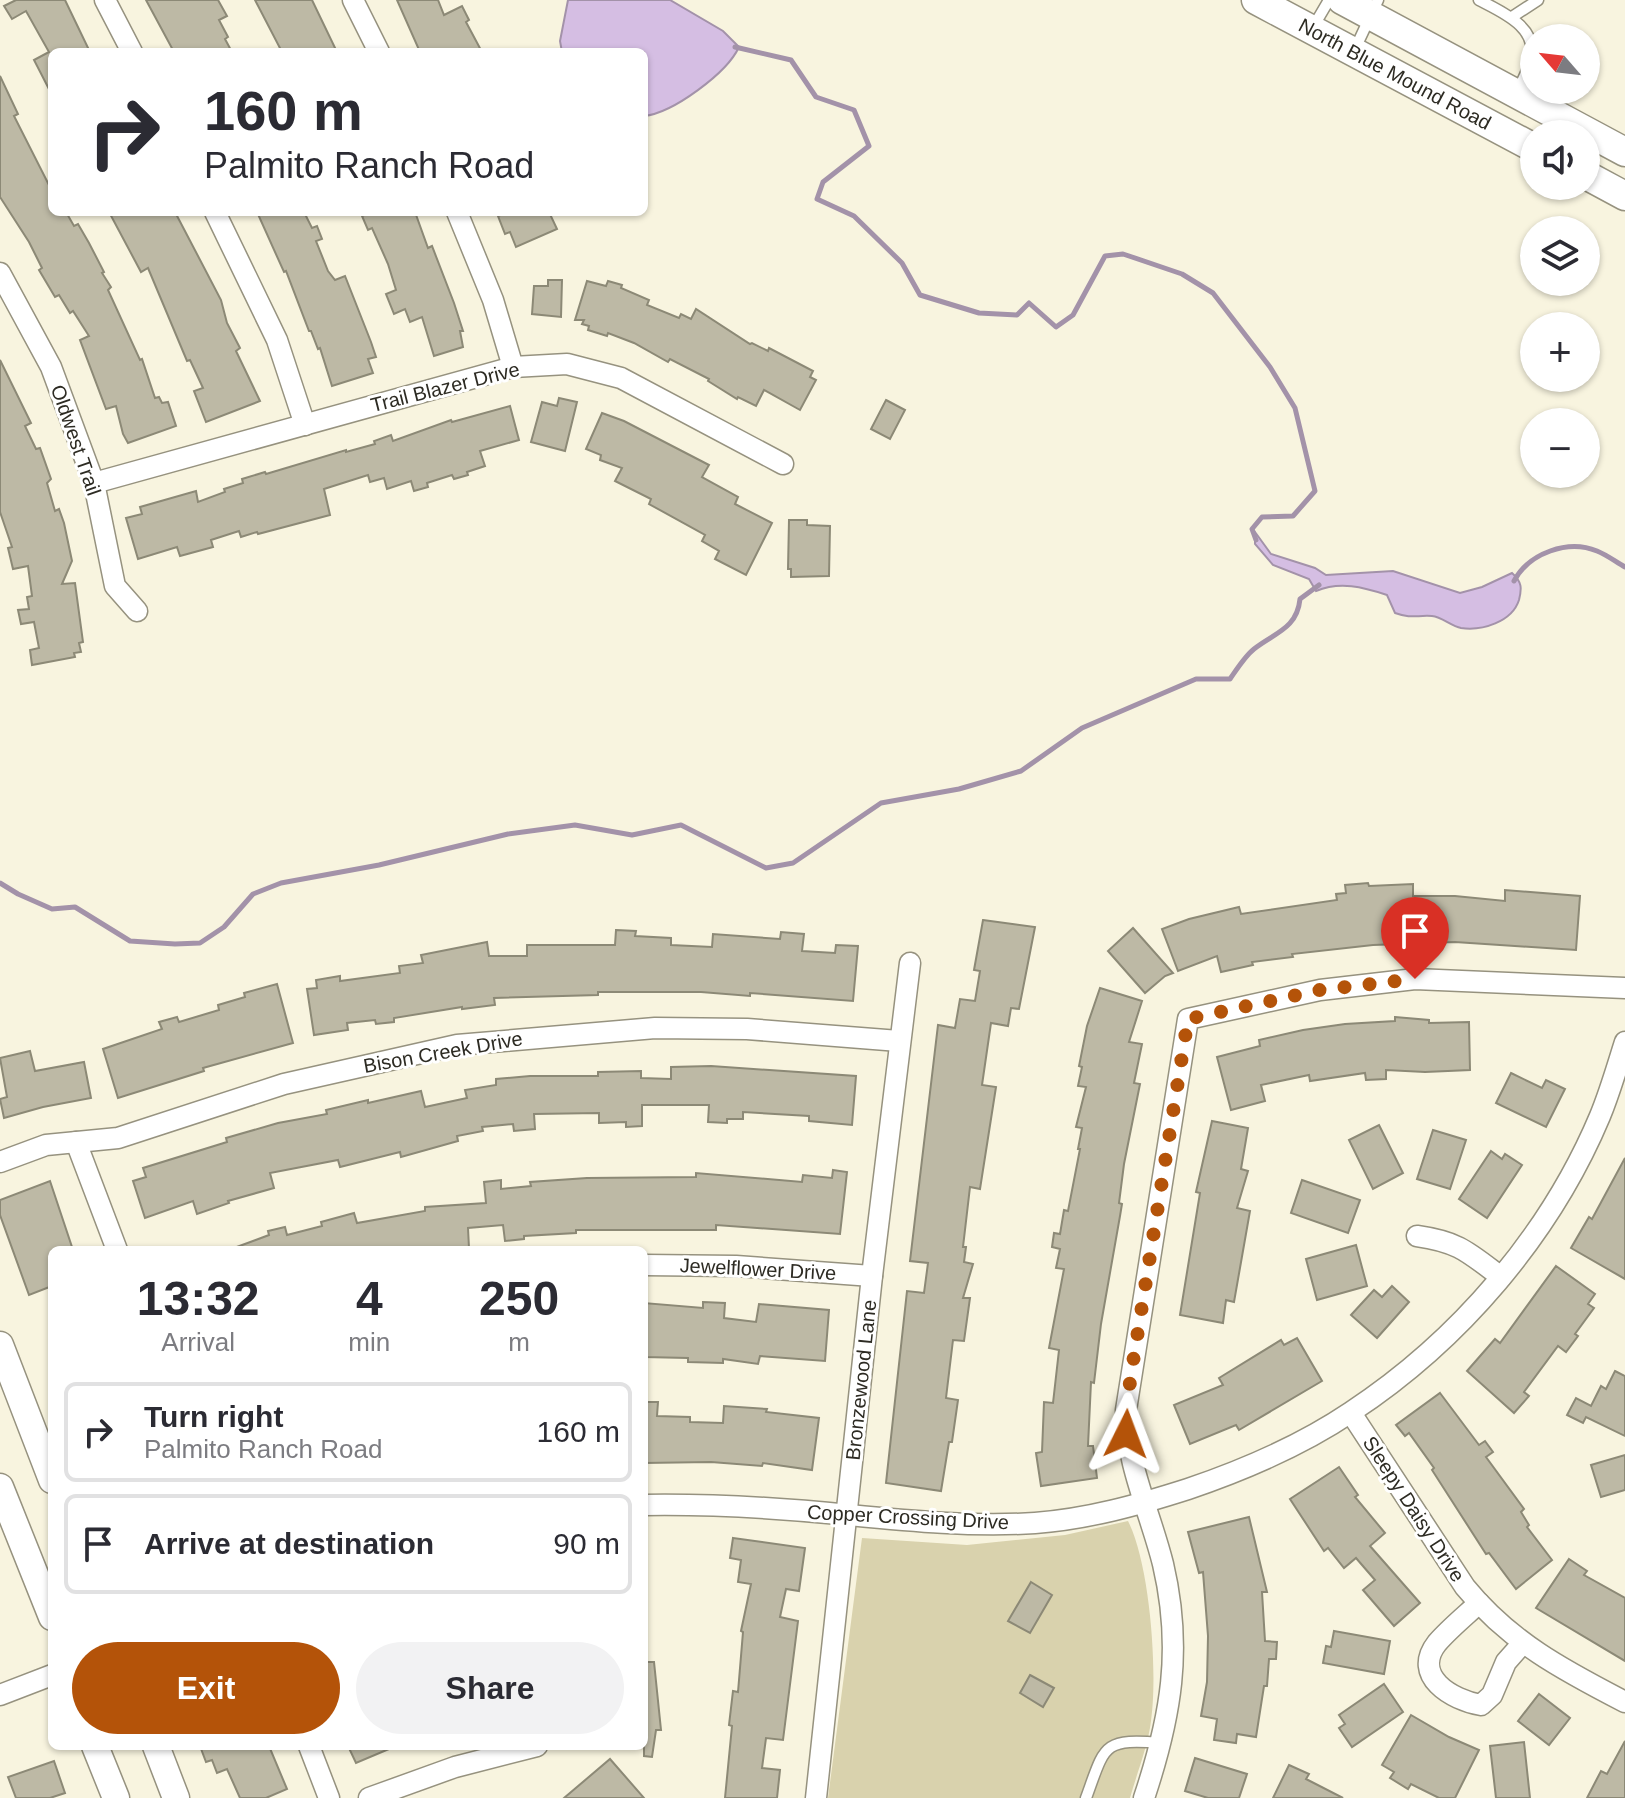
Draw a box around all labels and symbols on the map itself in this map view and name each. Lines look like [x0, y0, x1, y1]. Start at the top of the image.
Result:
street label: North Blue Mound Road [1295, 14, 1495, 134]
north arrow [1520, 24, 1600, 104]
street label: Trail Blazer Drive [368, 358, 522, 416]
street label: Oldwest Trail [47, 382, 105, 498]
pin [1381, 897, 1449, 979]
street label: Bison Creek Drive [362, 1027, 524, 1077]
street label: Jewelflower Drive [679, 1254, 837, 1284]
street label: Bronzewood Lane [842, 1299, 880, 1461]
position arrow [1084, 1392, 1168, 1476]
street label: Sleepy Daisy Drive [1359, 1432, 1469, 1586]
street label: Copper Crossing Drive [806, 1501, 1010, 1533]

